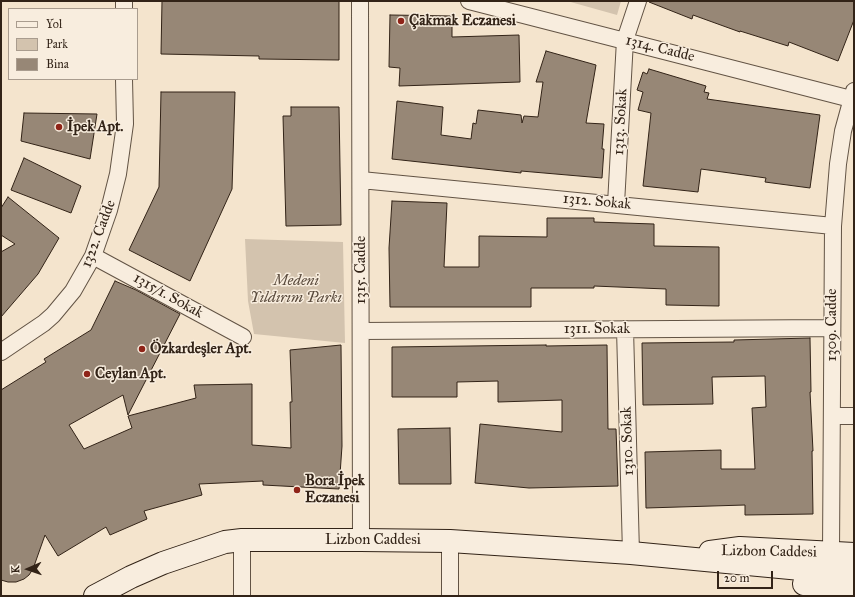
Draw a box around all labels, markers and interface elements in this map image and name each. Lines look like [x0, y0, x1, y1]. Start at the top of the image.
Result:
legend [8, 8, 138, 80]
place label: Çakmak Eczanesi [409, 12, 516, 30]
marker: Çakmak Eczanesi [396, 16, 406, 26]
text: Yol [46, 17, 62, 31]
street label: 1314. Cadde [623, 32, 697, 66]
text: Park [46, 37, 68, 51]
text: Bina [46, 57, 69, 71]
street label: 1313. Sokak [610, 88, 632, 156]
place label: İpek Apt. [67, 118, 123, 136]
marker: İpek Apt. [54, 122, 64, 132]
street label: 1312. Sokak [562, 190, 632, 214]
street label: 1322. Cadde [78, 198, 120, 270]
street label: 1315. Cadde [352, 236, 370, 304]
street label: 1315/1. Sokak [130, 269, 206, 323]
park label: Medeni Yıldırım Parkı [250, 272, 342, 307]
street label: 1309. Cadde [823, 289, 841, 361]
street label: 1311. Sokak [564, 320, 630, 338]
place label: Özkardeşler Apt. [150, 340, 252, 358]
marker: Özkardeşler Apt. [137, 344, 147, 354]
place label: Ceylan Apt. [95, 365, 166, 383]
marker: Ceylan Apt. [82, 369, 92, 379]
street label: 1310. Sokak [618, 406, 638, 476]
place label: Bora İpek Eczanesi [305, 472, 365, 507]
marker: Bora İpek Eczanesi [292, 485, 302, 495]
street label: Lizbon Caddesi [325, 531, 421, 549]
street label: Lizbon Caddesi [721, 542, 817, 562]
north arrow [8, 549, 48, 589]
scale bar [719, 563, 775, 589]
text: K [9, 565, 22, 574]
text: 20 m [724, 571, 750, 585]

